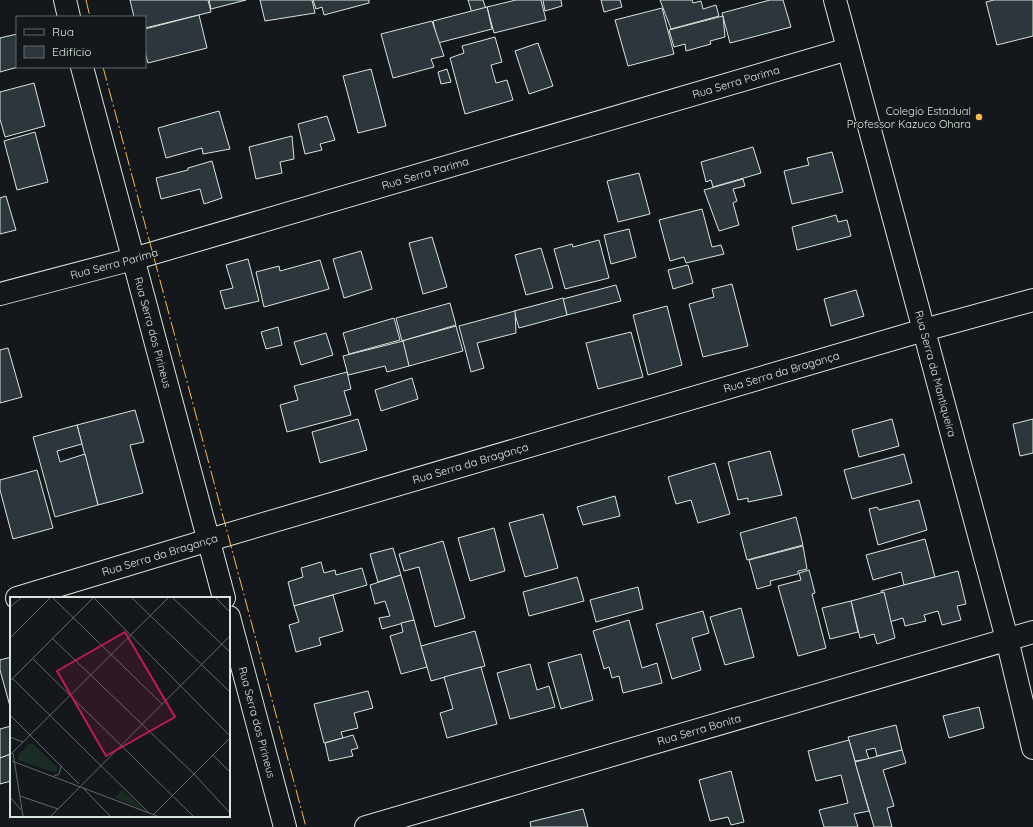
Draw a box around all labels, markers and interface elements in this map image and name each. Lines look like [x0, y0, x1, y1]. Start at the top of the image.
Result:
legend [16, 16, 146, 68]
text: Rua [52, 24, 74, 39]
text: Edifício [52, 44, 92, 59]
street label: Rua Serra Parima [691, 62, 781, 101]
place label: Colegio Estadual Professor Kazuco Ohara [847, 104, 971, 131]
marker: Colegio Estadual Professor Kazuco Ohara [974, 112, 984, 122]
street label: Rua Serra Parima [380, 154, 470, 193]
street label: Rua Serra Parima [69, 245, 160, 282]
street label: Rua Serra dos Pirineus [131, 275, 175, 390]
street label: Rua Serra da Mantiqueira [912, 309, 959, 439]
street label: Rua Serra da Bragança [722, 348, 841, 396]
street label: Rua Serra da Bragança [411, 440, 530, 487]
street label: Rua Serra da Bragança [100, 531, 219, 579]
inset map [10, 597, 230, 817]
street label: Rua Serra dos Pirineus [236, 665, 279, 780]
street label: Rua Serra Bonita [656, 711, 743, 748]

